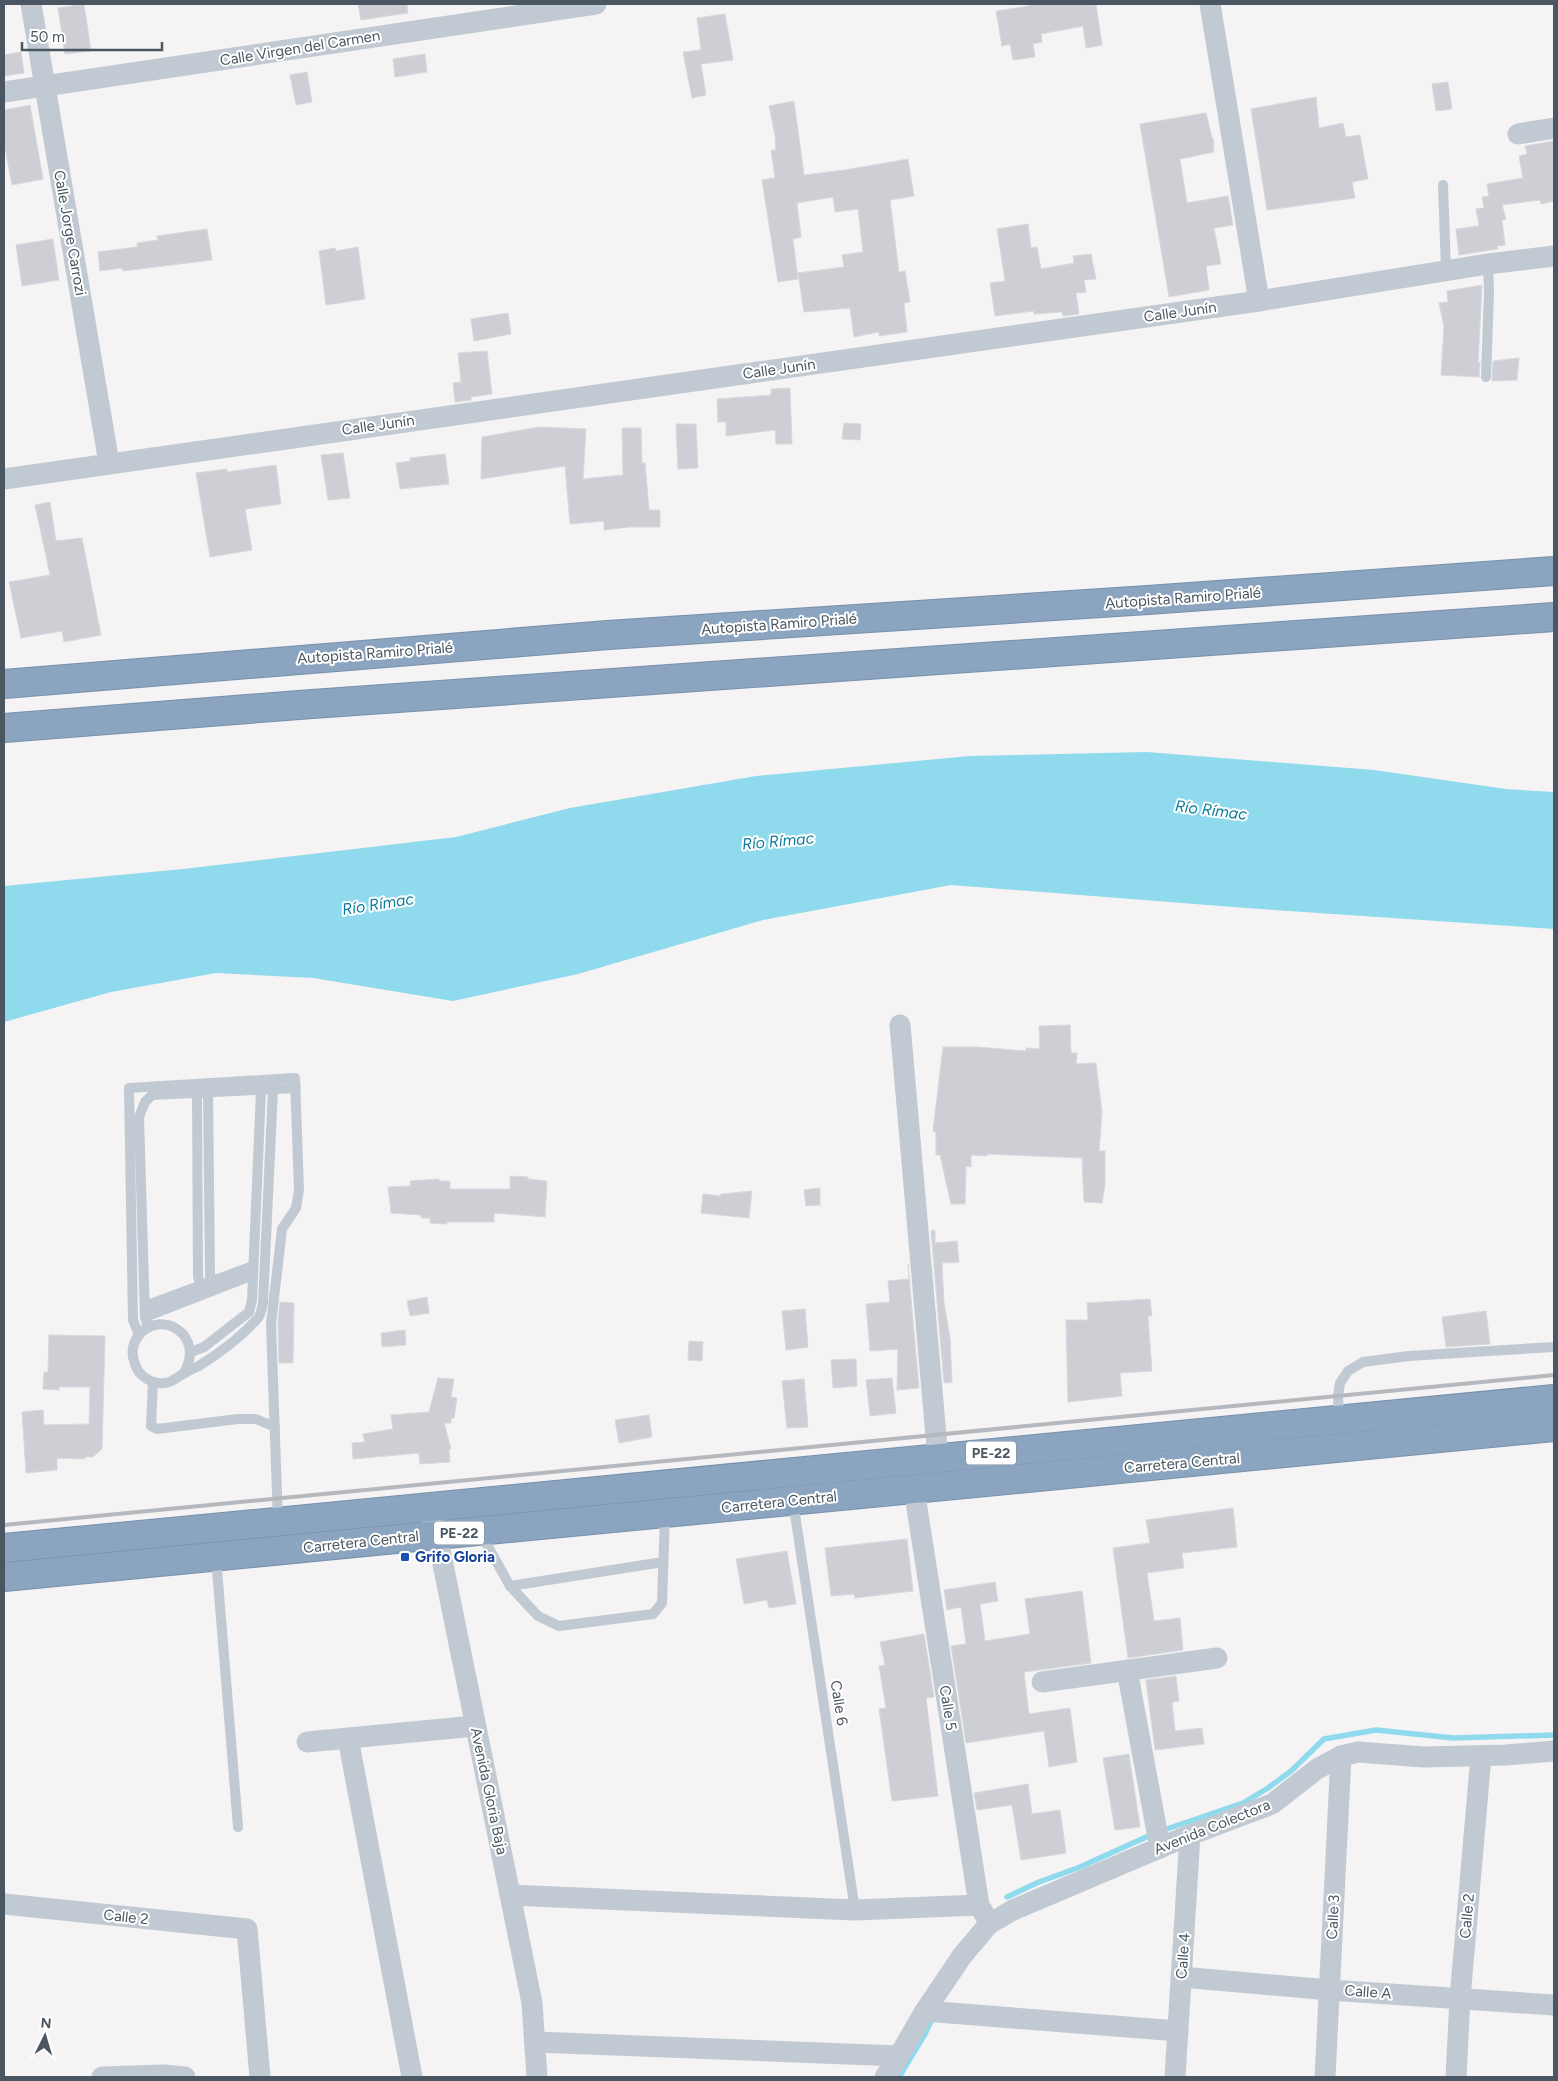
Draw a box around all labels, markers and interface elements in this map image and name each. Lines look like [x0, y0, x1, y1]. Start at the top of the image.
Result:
scale bar [22, 20, 162, 52]
street label: Calle Virgen del Carmen [219, 26, 381, 70]
text: 50 m [30, 28, 65, 46]
street label: Calle Jorge Carrozi [50, 169, 90, 297]
street label: Calle Junín [1142, 298, 1218, 326]
street label: Calle Junín [741, 355, 817, 383]
street label: Calle Junín [340, 411, 416, 439]
street label: Autopista Ramiro Prialé [1104, 584, 1262, 612]
street label: Autopista Ramiro Prialé [700, 610, 858, 638]
street label: Autopista Ramiro Prialé [296, 639, 454, 667]
water label: Río Rímac [1174, 796, 1248, 824]
water label: Río Rímac [741, 828, 815, 854]
water label: Río Rímac [341, 889, 416, 919]
road number: PE-22 [966, 1442, 1016, 1465]
street label: Carretera Central [1123, 1449, 1241, 1477]
street label: Carretera Central [720, 1487, 838, 1517]
road number: PE-22 [434, 1522, 484, 1545]
street label: Carretera Central [302, 1527, 420, 1557]
place label: Grifo Gloria [415, 1548, 495, 1566]
marker: Grifo Gloria [399, 1551, 411, 1563]
street label: Calle 6 [827, 1679, 852, 1727]
street label: Calle 5 [936, 1684, 960, 1732]
street label: Avenida Gloria Baja [467, 1726, 511, 1856]
street label: Avenida Colectora [1151, 1795, 1273, 1859]
street label: Calle 2 [1456, 1893, 1478, 1939]
street label: Calle 3 [1323, 1894, 1343, 1940]
street label: Calle 2 [103, 1906, 149, 1928]
street label: Calle 4 [1172, 1932, 1194, 1980]
street label: Calle A [1344, 1981, 1392, 2003]
north arrow [20, 2011, 70, 2061]
text: N [40, 2015, 52, 2032]

